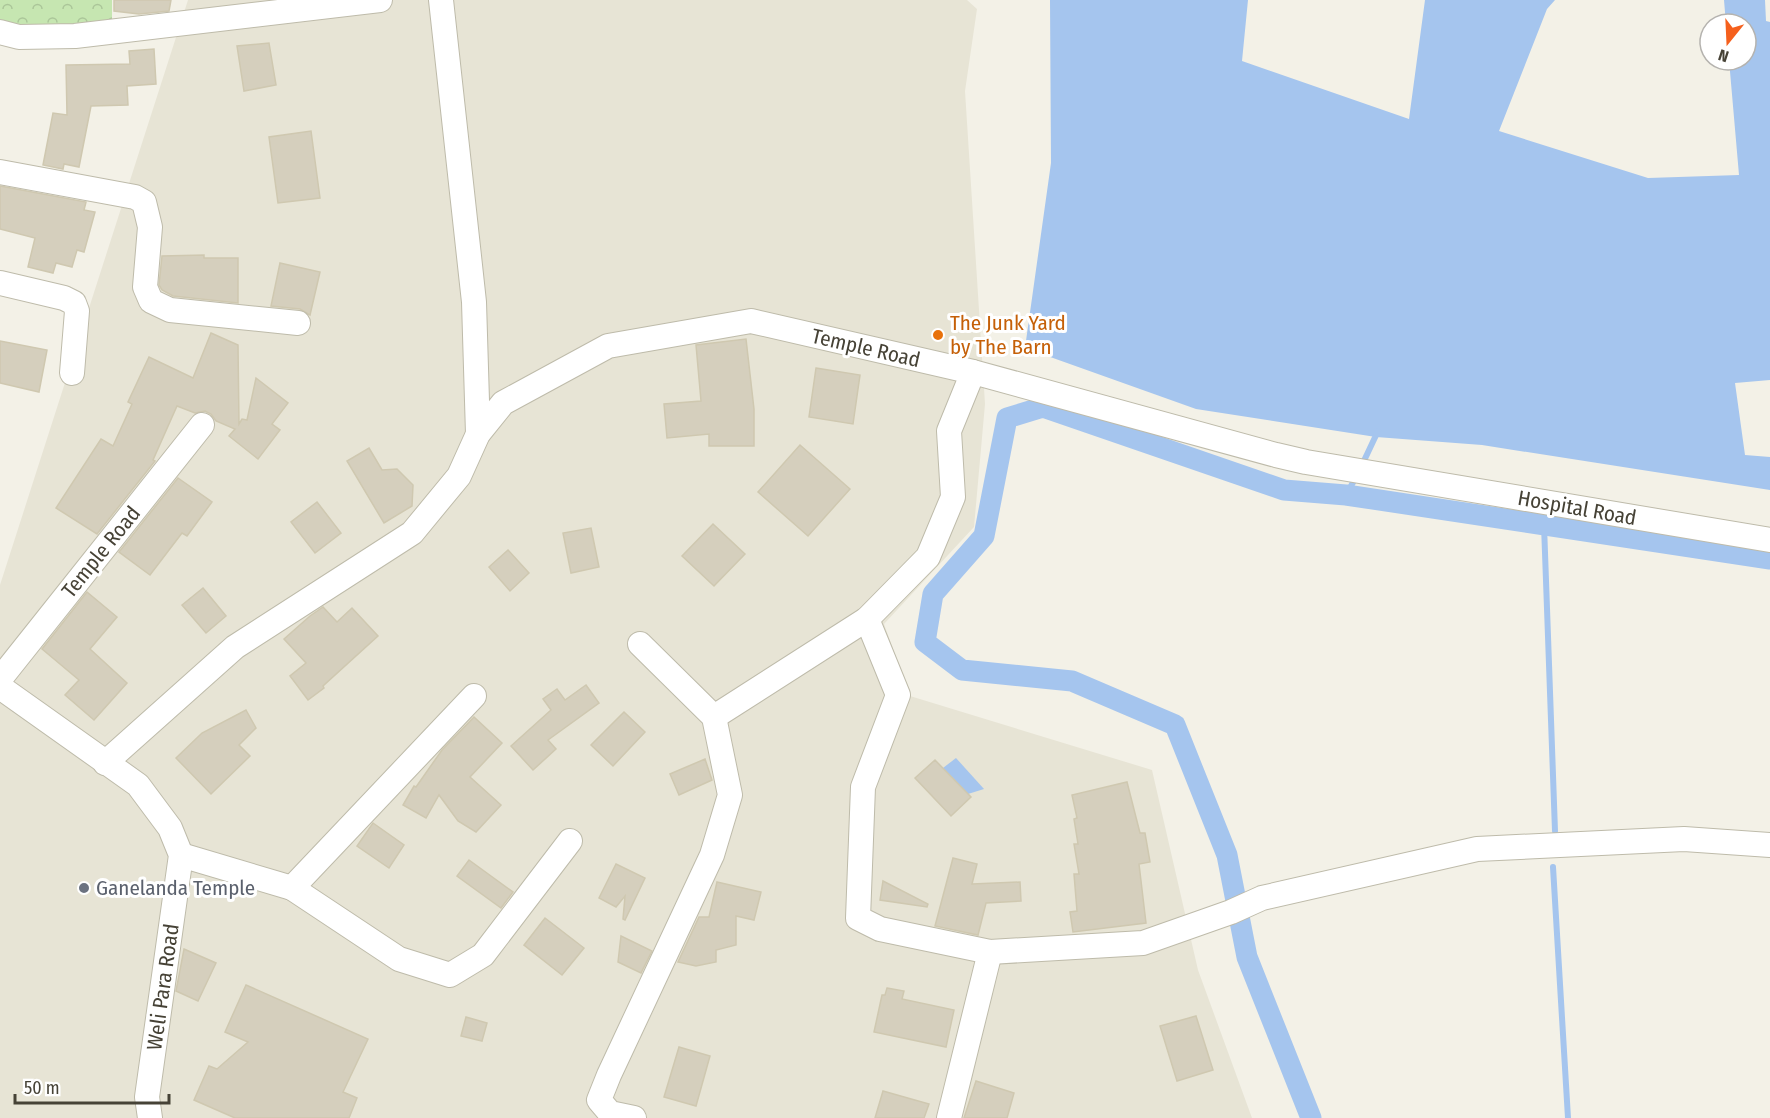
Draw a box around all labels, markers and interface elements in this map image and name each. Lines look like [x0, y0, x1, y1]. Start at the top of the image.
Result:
north arrow [1698, 12, 1758, 72]
text: N [1716, 45, 1731, 66]
place label: The Junk Yard by The Barn [950, 310, 1066, 360]
street label: Temple Road [809, 323, 923, 373]
marker: The Junk Yard by The Barn [931, 328, 945, 342]
street label: Hospital Road [1516, 485, 1638, 531]
street label: Temple Road [56, 501, 146, 603]
place label: Ganelanda Temple [96, 875, 255, 901]
marker: Ganelanda Temple [77, 881, 91, 895]
street label: Weli Para Road [141, 922, 185, 1052]
scale bar [15, 1067, 170, 1105]
text: 50 m [24, 1077, 60, 1099]

